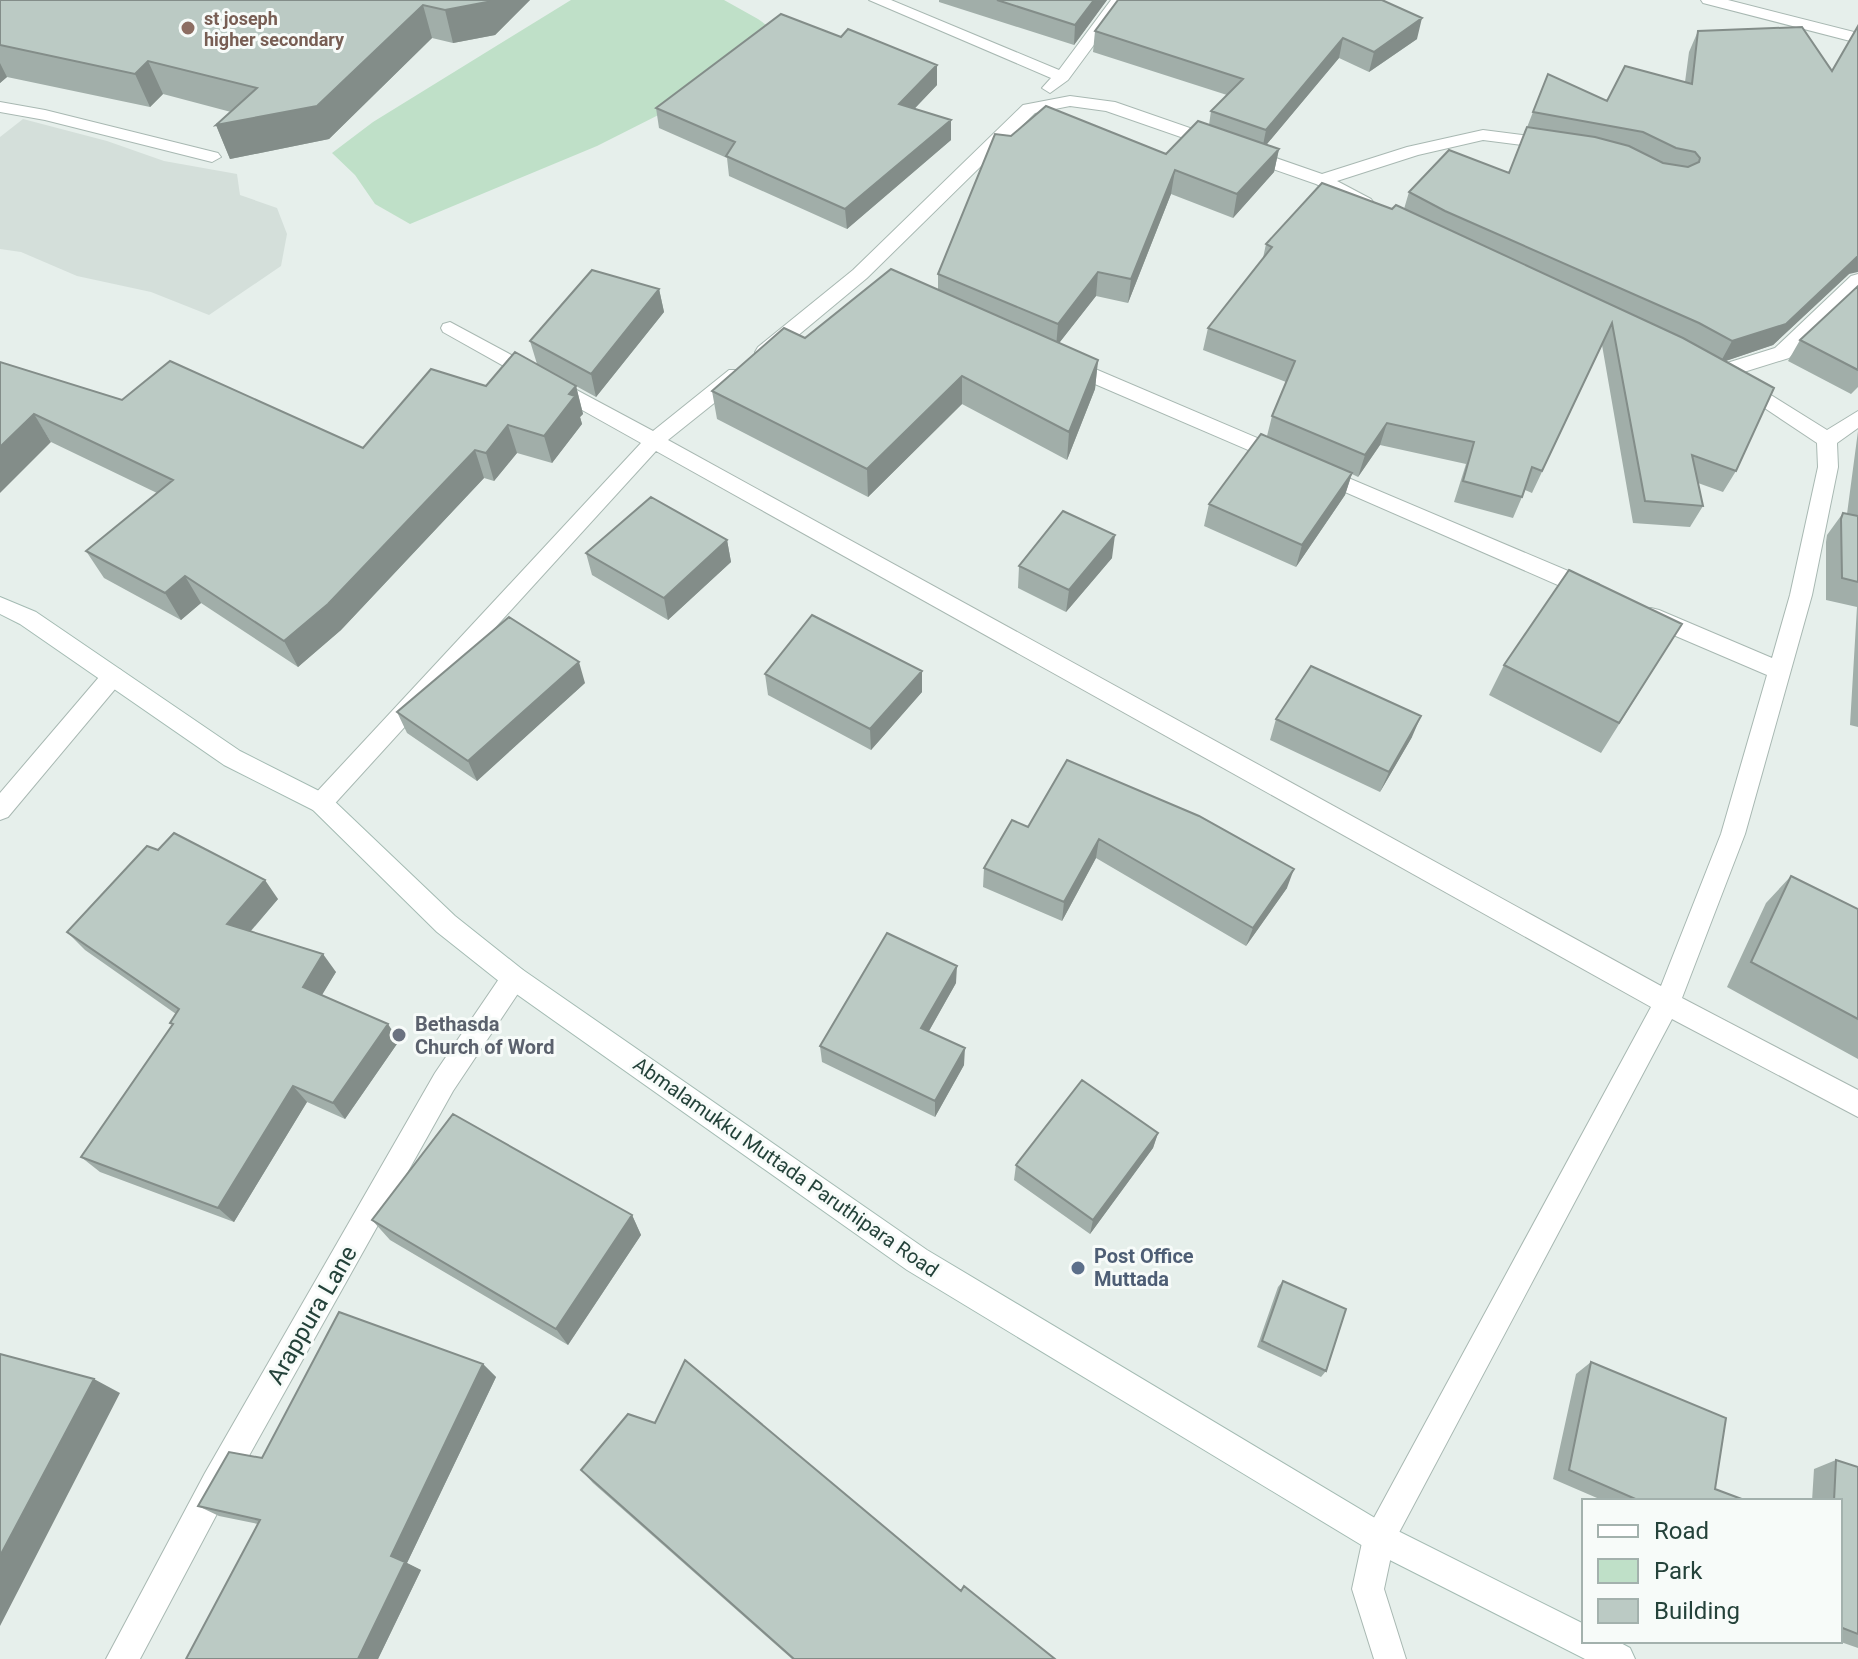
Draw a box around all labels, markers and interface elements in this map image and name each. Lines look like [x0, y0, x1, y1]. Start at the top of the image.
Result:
place label: st joseph higher secondary [204, 8, 345, 50]
marker: st joseph higher secondary [179, 19, 197, 37]
place label: Bethasda Church of Word [415, 1012, 555, 1059]
marker: Bethasda Church of Word [390, 1026, 408, 1044]
street label: Abmalamukku Muttada Paruthipara Road [629, 1052, 943, 1282]
street label: Arappura Lane [261, 1241, 363, 1389]
place label: Post Office Muttada [1094, 1244, 1194, 1291]
marker: Post Office Muttada [1069, 1259, 1087, 1277]
legend [1582, 1499, 1842, 1643]
text: Road [1654, 1517, 1709, 1545]
text: Park [1654, 1557, 1703, 1585]
text: Building [1654, 1597, 1740, 1625]

